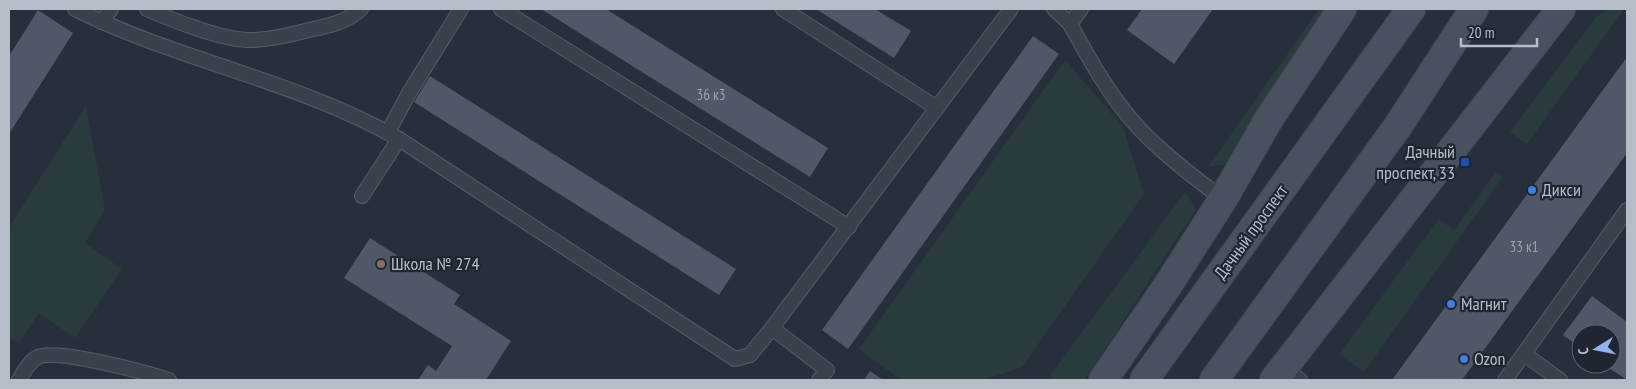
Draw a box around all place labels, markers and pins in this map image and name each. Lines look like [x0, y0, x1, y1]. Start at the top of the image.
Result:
place label: Дачный проспект, 33 [1376, 140, 1455, 184]
marker: Дачный проспект, 33 [1459, 156, 1471, 168]
place label: Дикси [1542, 178, 1581, 201]
marker: Дикси [1526, 184, 1538, 196]
place label: Школа № 274 [391, 252, 480, 275]
marker: Школа № 274 [375, 258, 387, 270]
place label: Магнит [1461, 292, 1507, 315]
marker: Магнит [1445, 298, 1457, 310]
place label: Ozon [1474, 347, 1506, 370]
marker: Ozon [1458, 353, 1470, 365]

